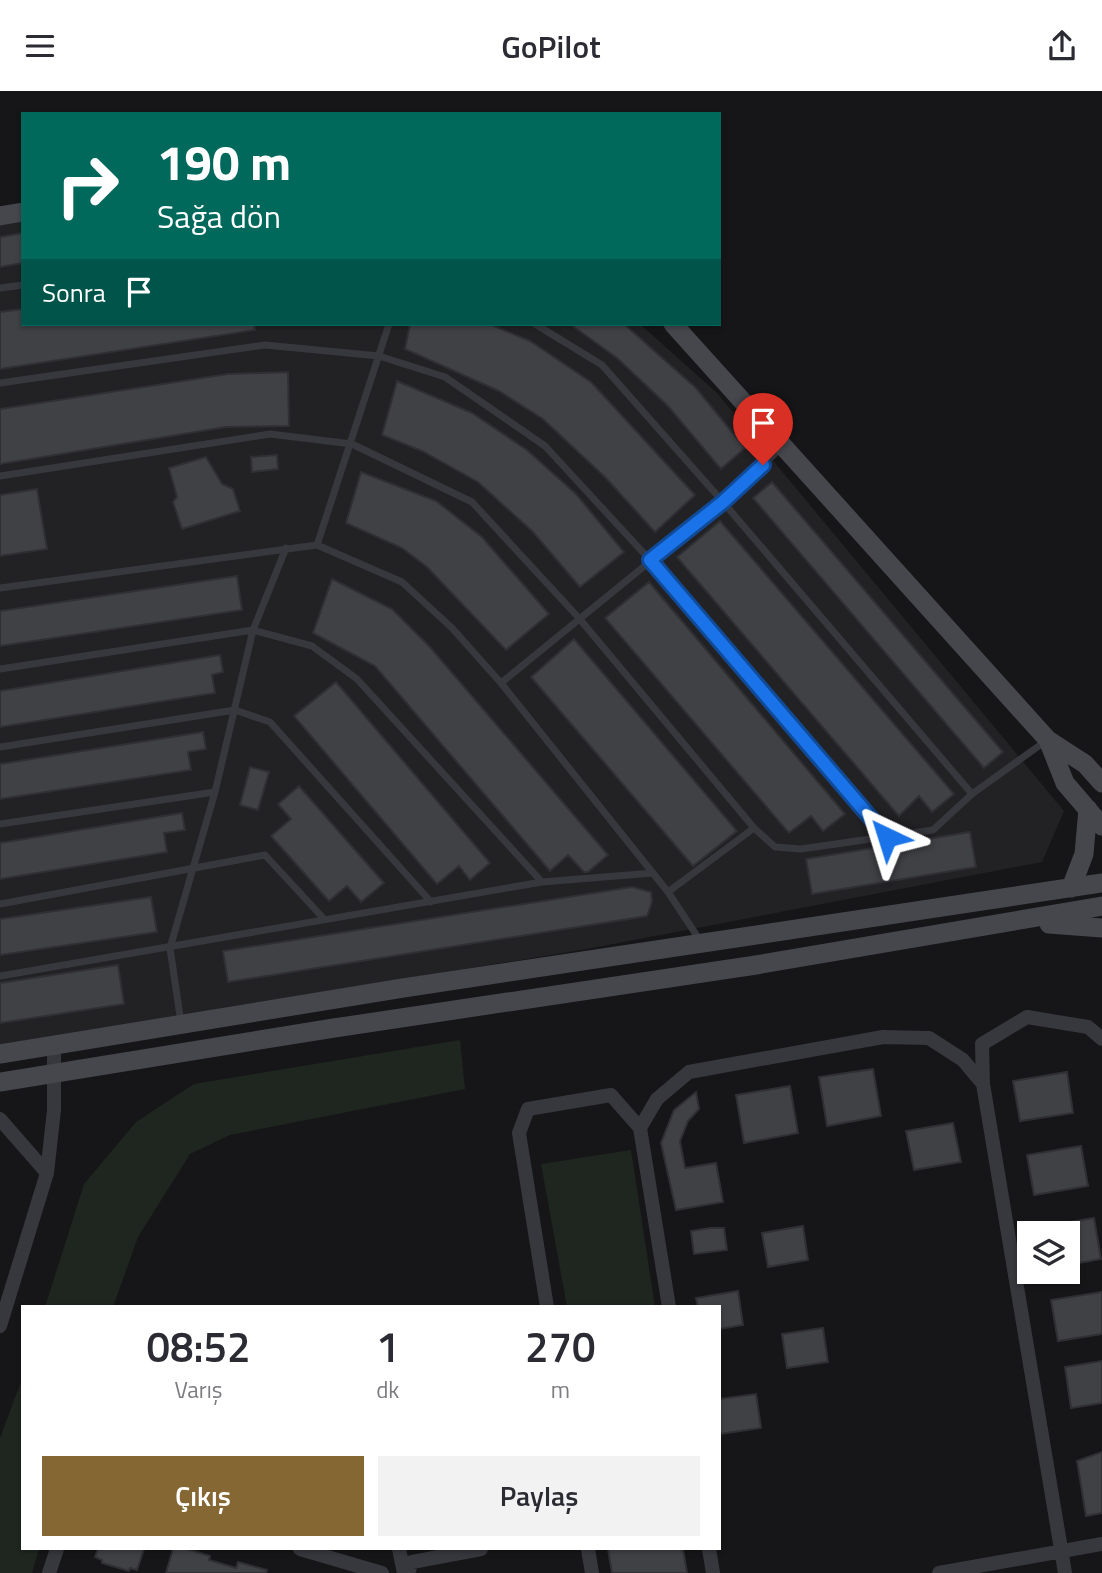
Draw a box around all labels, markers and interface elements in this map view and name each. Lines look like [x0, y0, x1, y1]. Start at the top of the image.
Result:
text: GoPilot [501, 22, 601, 70]
icon: menu [21, 27, 59, 65]
icon: share [1043, 27, 1081, 65]
text: 190 m [157, 124, 291, 199]
icon: right [42, 140, 133, 231]
text: Sağa dön [157, 192, 281, 240]
text: Sonra [42, 273, 106, 312]
icon: arrive [120, 273, 158, 311]
pin [733, 393, 793, 465]
icon: arrive [744, 404, 782, 442]
position arrow [850, 800, 924, 874]
map controls [1017, 1221, 1080, 1284]
button: layers [1017, 1221, 1080, 1284]
text: 08:52 [146, 1314, 251, 1378]
text: 1 [376, 1314, 400, 1378]
text: 270 [525, 1314, 596, 1378]
text: Varış [175, 1372, 222, 1407]
text: dk [376, 1372, 399, 1407]
text: m [551, 1372, 570, 1407]
button: Çıkış [42, 1456, 364, 1536]
button: Paylaş [378, 1456, 700, 1536]

